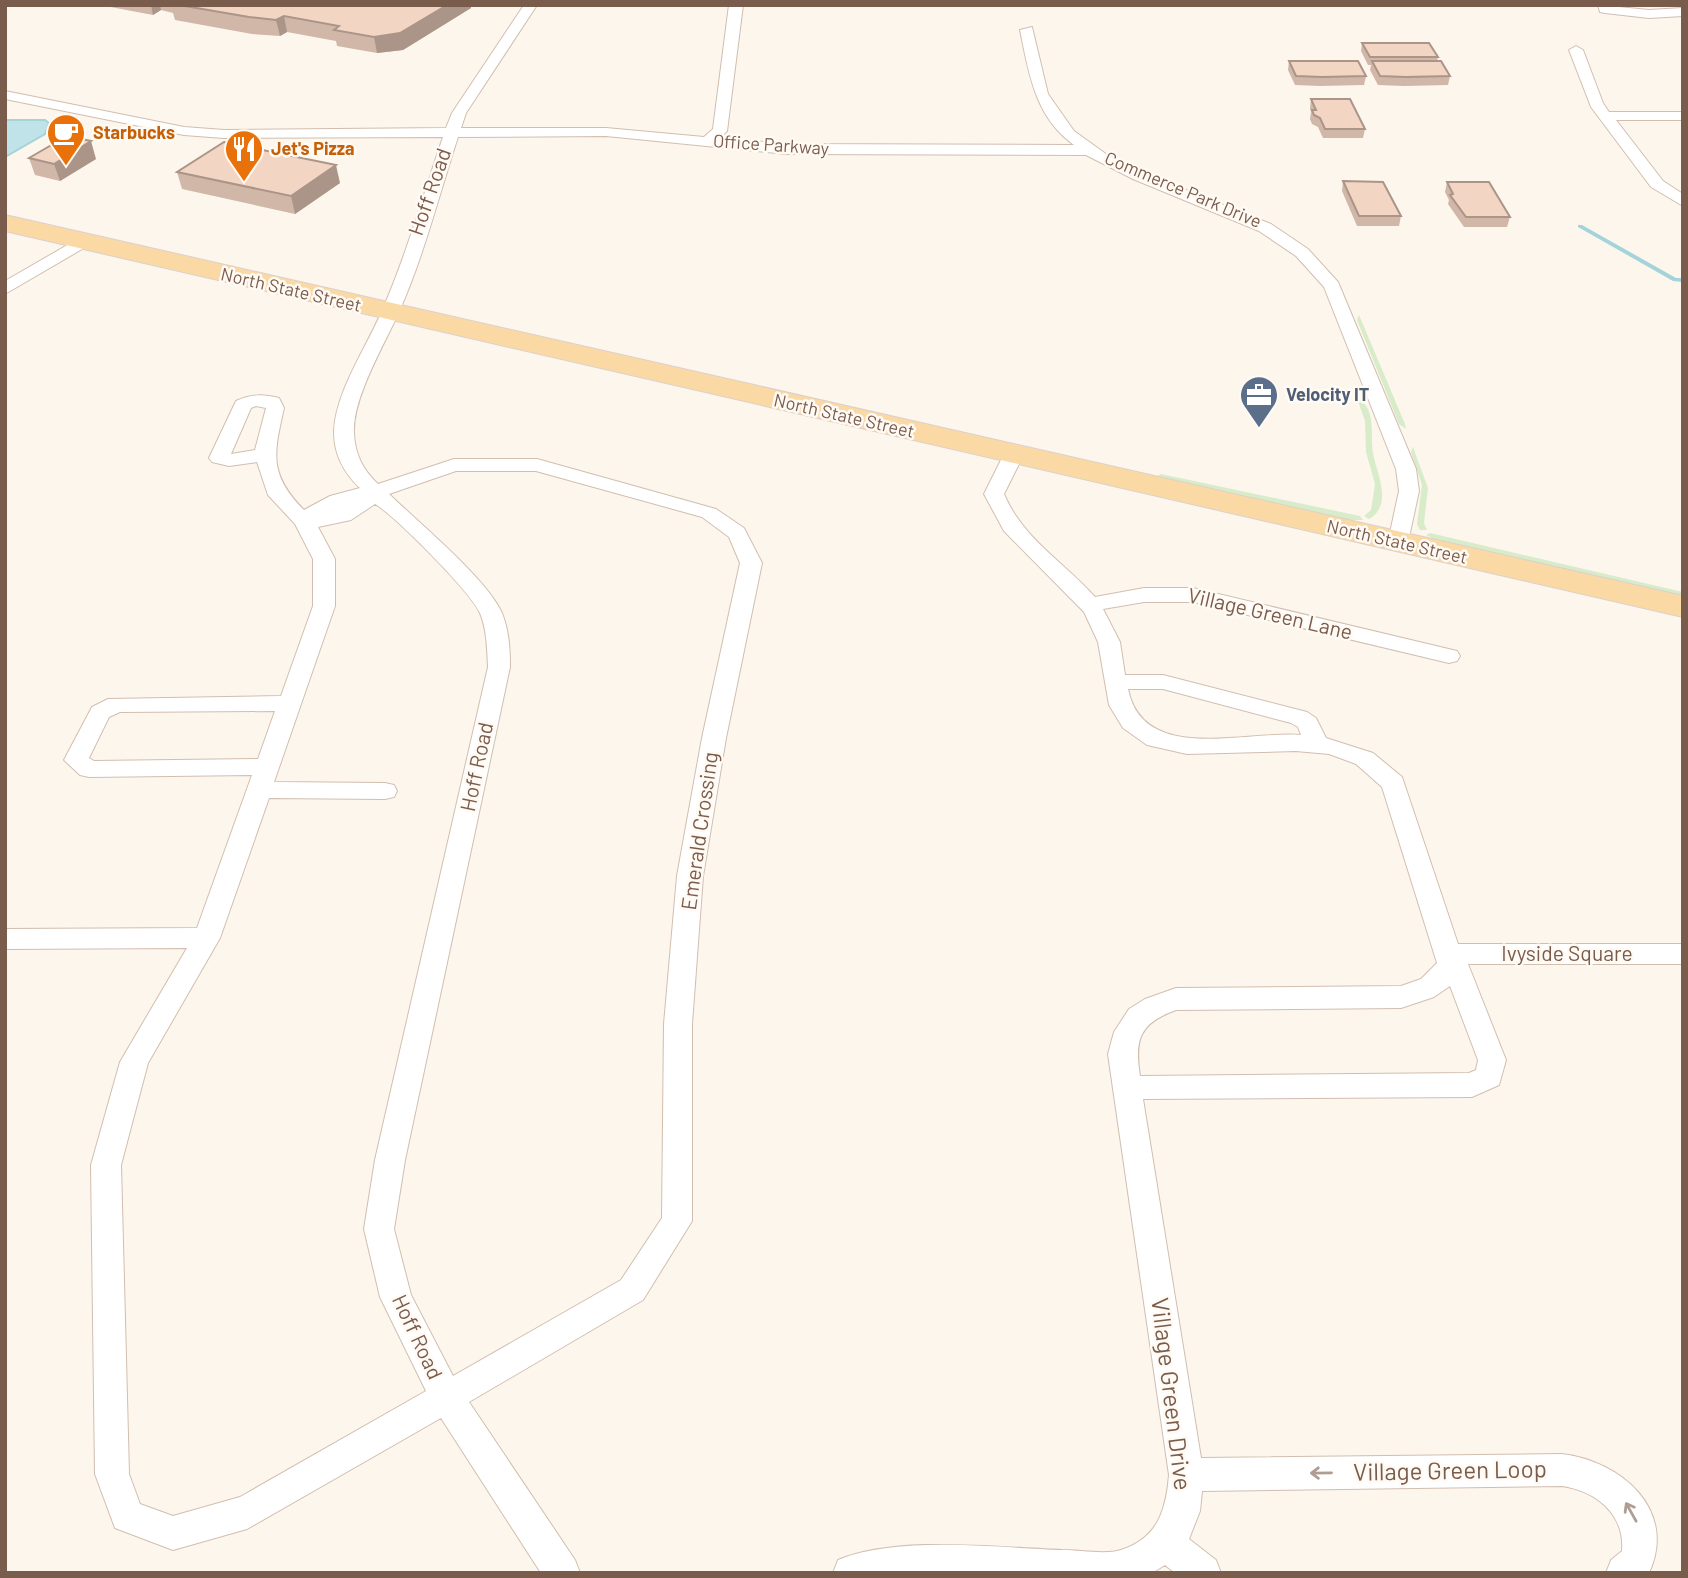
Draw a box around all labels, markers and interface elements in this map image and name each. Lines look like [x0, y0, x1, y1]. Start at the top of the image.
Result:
cafe icon: Starbucks [45, 112, 87, 167]
place label: Starbucks [93, 121, 175, 143]
restaurant icon: Jet's Pizza [223, 128, 265, 183]
street label: Office Parkway [712, 129, 830, 159]
place label: Jet's Pizza [271, 137, 355, 159]
street label: Hoff Road [402, 145, 455, 238]
street label: Commerce Park Drive [1102, 146, 1265, 232]
street label: North State Street [219, 262, 364, 316]
office icon: Velocity IT [1238, 374, 1280, 429]
place label: Velocity IT [1286, 383, 1370, 405]
street label: North State Street [772, 388, 917, 442]
street label: North State Street [1325, 514, 1470, 568]
street label: Village Green Lane [1186, 581, 1355, 644]
street label: Hoff Road [454, 720, 497, 814]
street label: Emerald Crossing [675, 750, 722, 911]
street label: Ivyside Square [1501, 940, 1633, 965]
street label: Hoff Road [388, 1290, 449, 1383]
street label: Village Green Drive [1146, 1296, 1199, 1492]
street label: Village Green Loop [1353, 1453, 1547, 1486]
one-way arrow [1310, 1466, 1333, 1480]
one-way arrow [1624, 1502, 1637, 1523]

